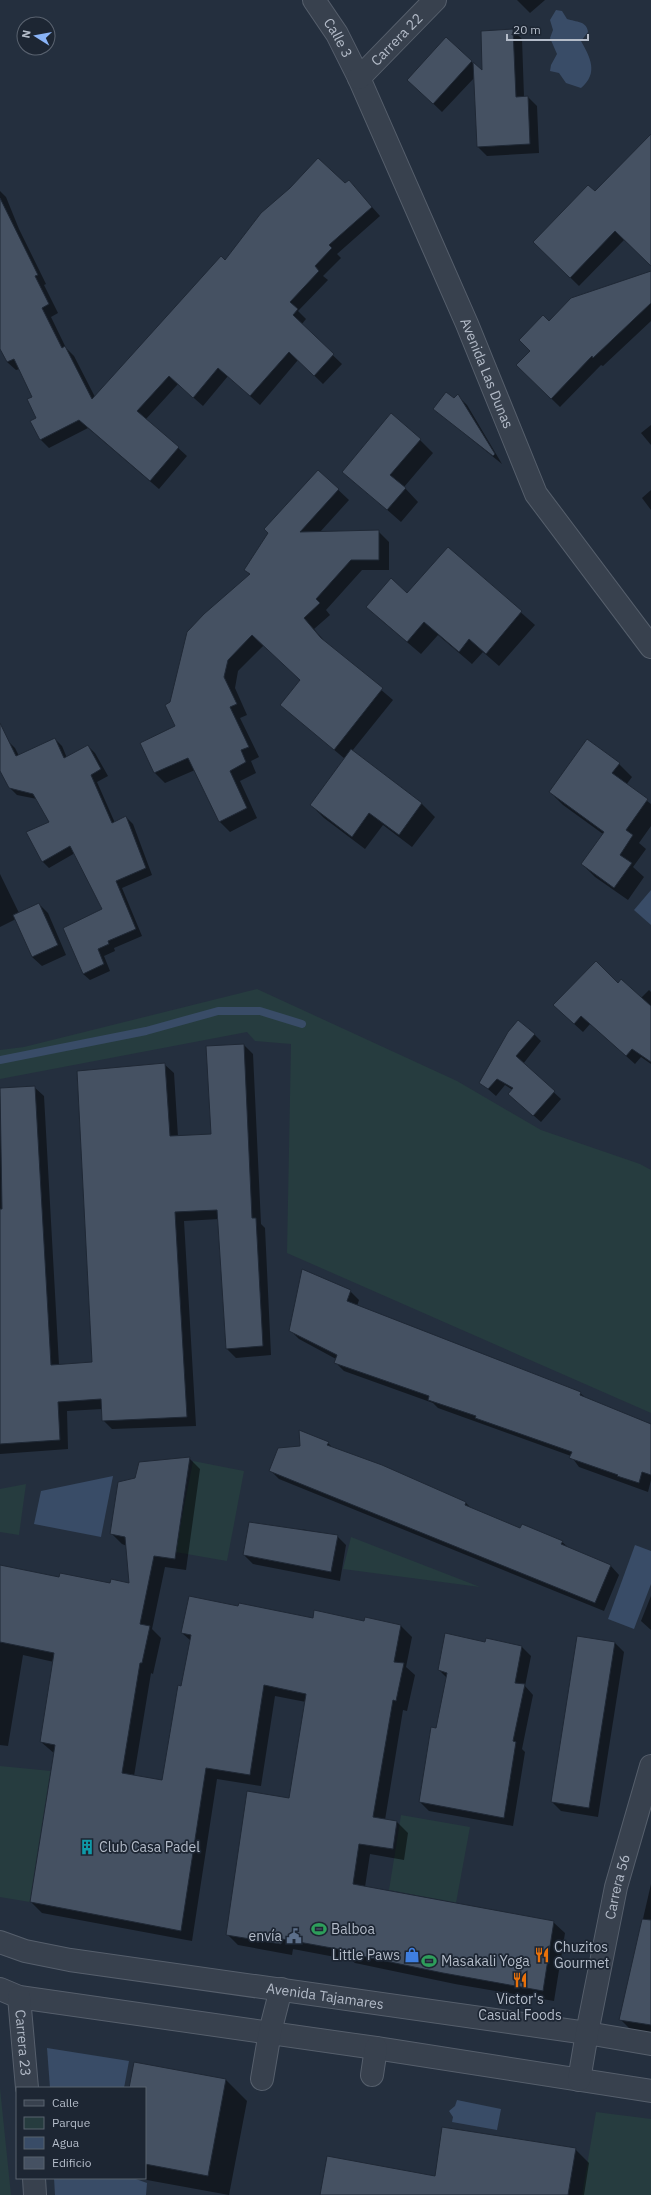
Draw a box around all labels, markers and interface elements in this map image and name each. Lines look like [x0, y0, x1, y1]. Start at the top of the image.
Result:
street label: Carrera 22 [367, 9, 426, 70]
street label: Calle 3 [320, 14, 356, 61]
north arrow [16, 16, 56, 56]
scale bar [507, 16, 588, 42]
text: 20 m [513, 22, 541, 37]
text: N [19, 29, 34, 39]
street label: Avenida Las Dunas [456, 315, 518, 431]
building icon: Club Casa Padel [78, 1838, 96, 1856]
place label: Club Casa Padel [99, 1838, 200, 1856]
street label: Carrera 56 [601, 1852, 634, 1921]
sports icon: Balboa [310, 1920, 328, 1938]
place label: Balboa [331, 1920, 375, 1938]
place label: envía [249, 1927, 283, 1945]
public building icon: envía [285, 1927, 303, 1945]
place label: Chuzitos Gourmet [554, 1938, 610, 1972]
place label: Little Paws [332, 1946, 400, 1964]
shop icon: Little Paws [403, 1946, 421, 1964]
restaurant icon: Chuzitos Gourmet [533, 1946, 551, 1964]
sports icon: Masakali Yoga [420, 1952, 438, 1970]
place label: Masakali Yoga [441, 1952, 530, 1970]
restaurant icon: Victor's Casual Foods [511, 1971, 529, 1989]
street label: Avenida Tajamares [265, 1979, 385, 2013]
place label: Victor's Casual Foods [478, 1990, 562, 2024]
street label: Carrera 23 [11, 2009, 35, 2077]
legend [16, 2087, 146, 2179]
text: Calle [52, 2095, 79, 2110]
text: Parque [52, 2115, 91, 2130]
text: Agua [52, 2135, 80, 2150]
text: Edificio [52, 2155, 92, 2170]

